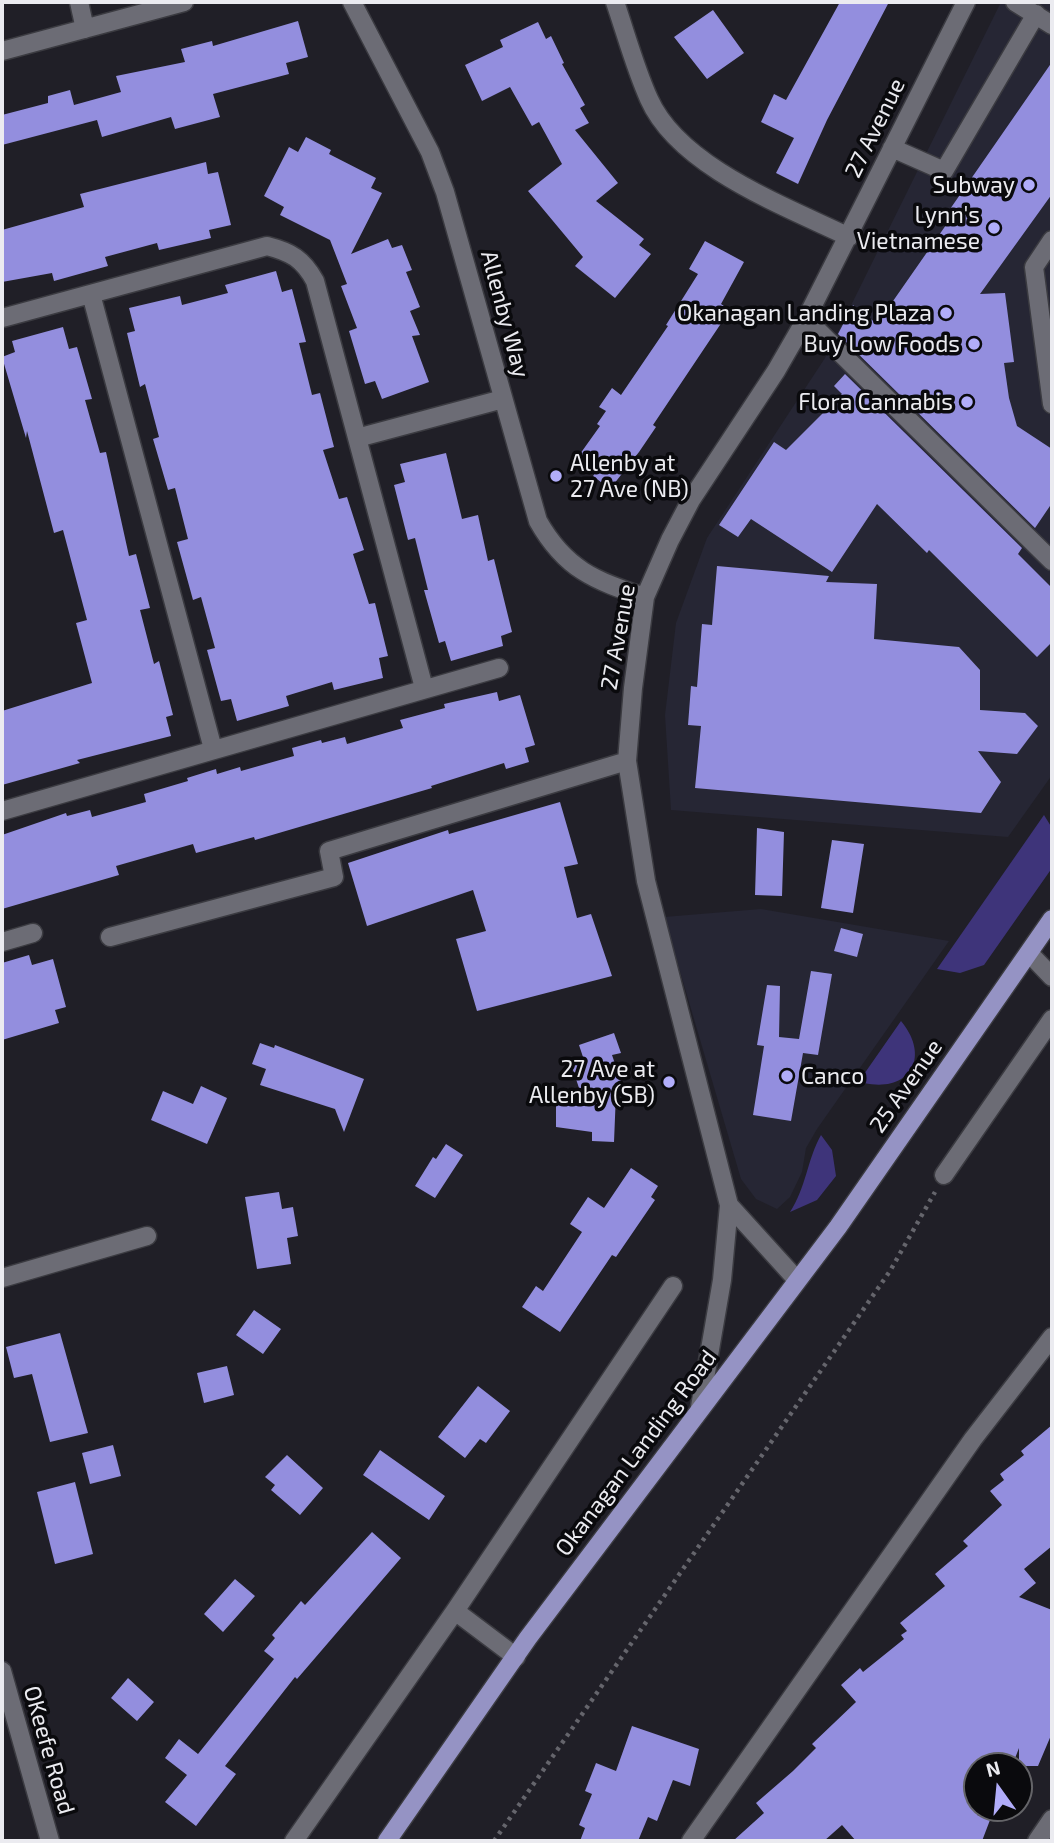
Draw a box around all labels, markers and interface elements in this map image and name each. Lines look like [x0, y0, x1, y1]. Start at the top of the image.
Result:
street label: 27 Avenue [839, 74, 911, 182]
place label: Subway [932, 171, 1015, 199]
marker: Subway [1021, 177, 1037, 193]
place label: Lynn's Vietnamese [857, 201, 980, 255]
marker: Lynn's Vietnamese [986, 220, 1002, 236]
street label: Allenby Way [475, 248, 535, 380]
place label: Okanagan Landing Plaza [677, 299, 932, 327]
marker: Okanagan Landing Plaza [938, 305, 954, 321]
place label: Buy Low Foods [803, 330, 960, 358]
marker: Buy Low Foods [966, 336, 982, 352]
place label: Flora Cannabis [798, 388, 953, 416]
marker: Flora Cannabis [959, 394, 975, 410]
place label: Allenby at 27 Ave (NB) [570, 449, 689, 503]
marker: Allenby at 27 Ave (NB) [548, 468, 564, 484]
street label: 27 Avenue [595, 582, 641, 692]
street label: 25 Avenue [864, 1034, 948, 1138]
place label: 27 Ave at Allenby (SB) [529, 1055, 655, 1109]
place label: Canco [801, 1062, 864, 1090]
marker: Canco [779, 1068, 795, 1084]
marker: 27 Ave at Allenby (SB) [661, 1074, 677, 1090]
street label: Okanagan Landing Road [550, 1345, 722, 1561]
street label: OKeefe Road [17, 1683, 81, 1817]
north arrow [963, 1752, 1033, 1822]
text: N [983, 1755, 1003, 1781]

